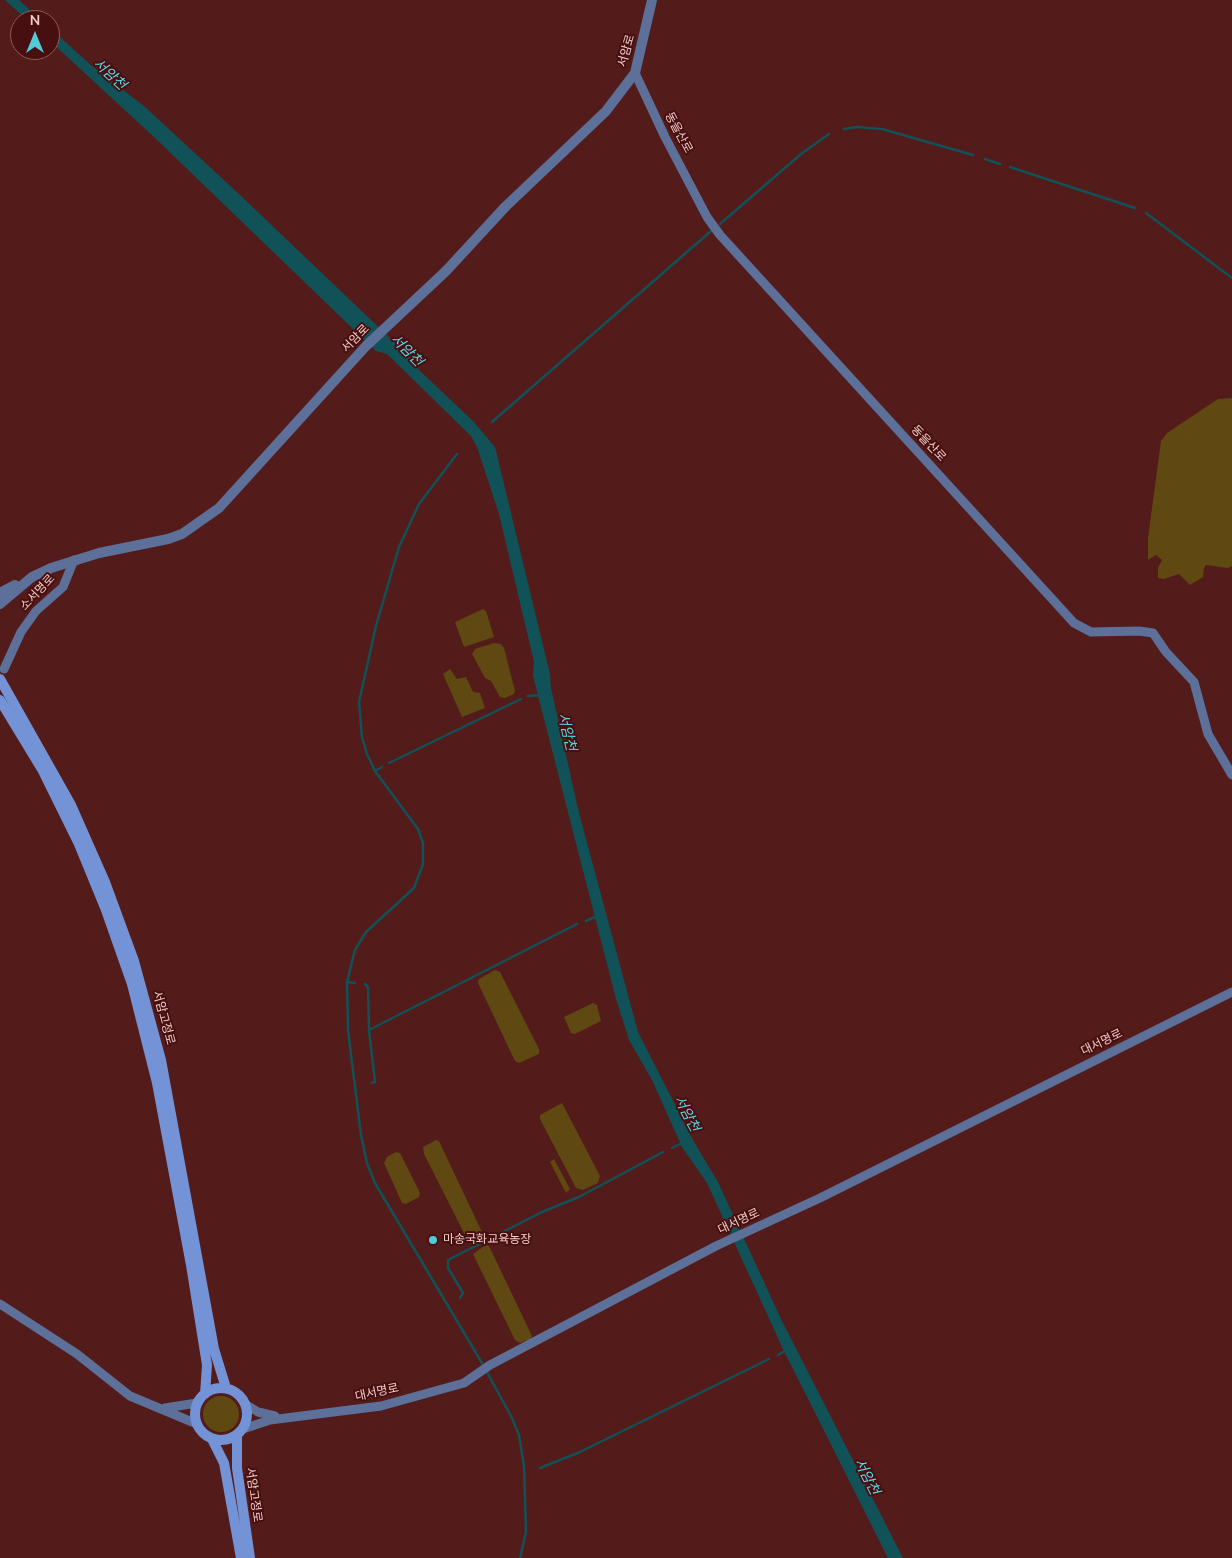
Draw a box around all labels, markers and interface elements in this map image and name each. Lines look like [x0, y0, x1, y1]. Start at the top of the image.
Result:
north arrow [10, 10, 60, 60]
text: N [30, 11, 40, 30]
street label: 서암로 [616, 33, 638, 69]
water label: 서암천 [89, 56, 129, 94]
street label: 동을산로 [661, 110, 695, 156]
street label: 서암로 [339, 322, 373, 356]
water label: 서암천 [386, 331, 426, 371]
street label: 동을산로 [908, 423, 948, 465]
street label: 소서명로 [18, 572, 58, 614]
water label: 서암천 [553, 711, 579, 753]
street label: 서암고정로 [149, 989, 177, 1047]
street label: 대서명로 [1079, 1027, 1125, 1059]
water label: 서암천 [670, 1093, 702, 1135]
street label: 대서명로 [716, 1206, 762, 1238]
place label: 마송국화교육농장 [443, 1233, 531, 1247]
marker: 마송국화교육농장 [427, 1234, 439, 1246]
street label: 대서명로 [354, 1381, 400, 1405]
water label: 서암천 [850, 1456, 882, 1498]
street label: 서암고정로 [242, 1467, 264, 1523]

